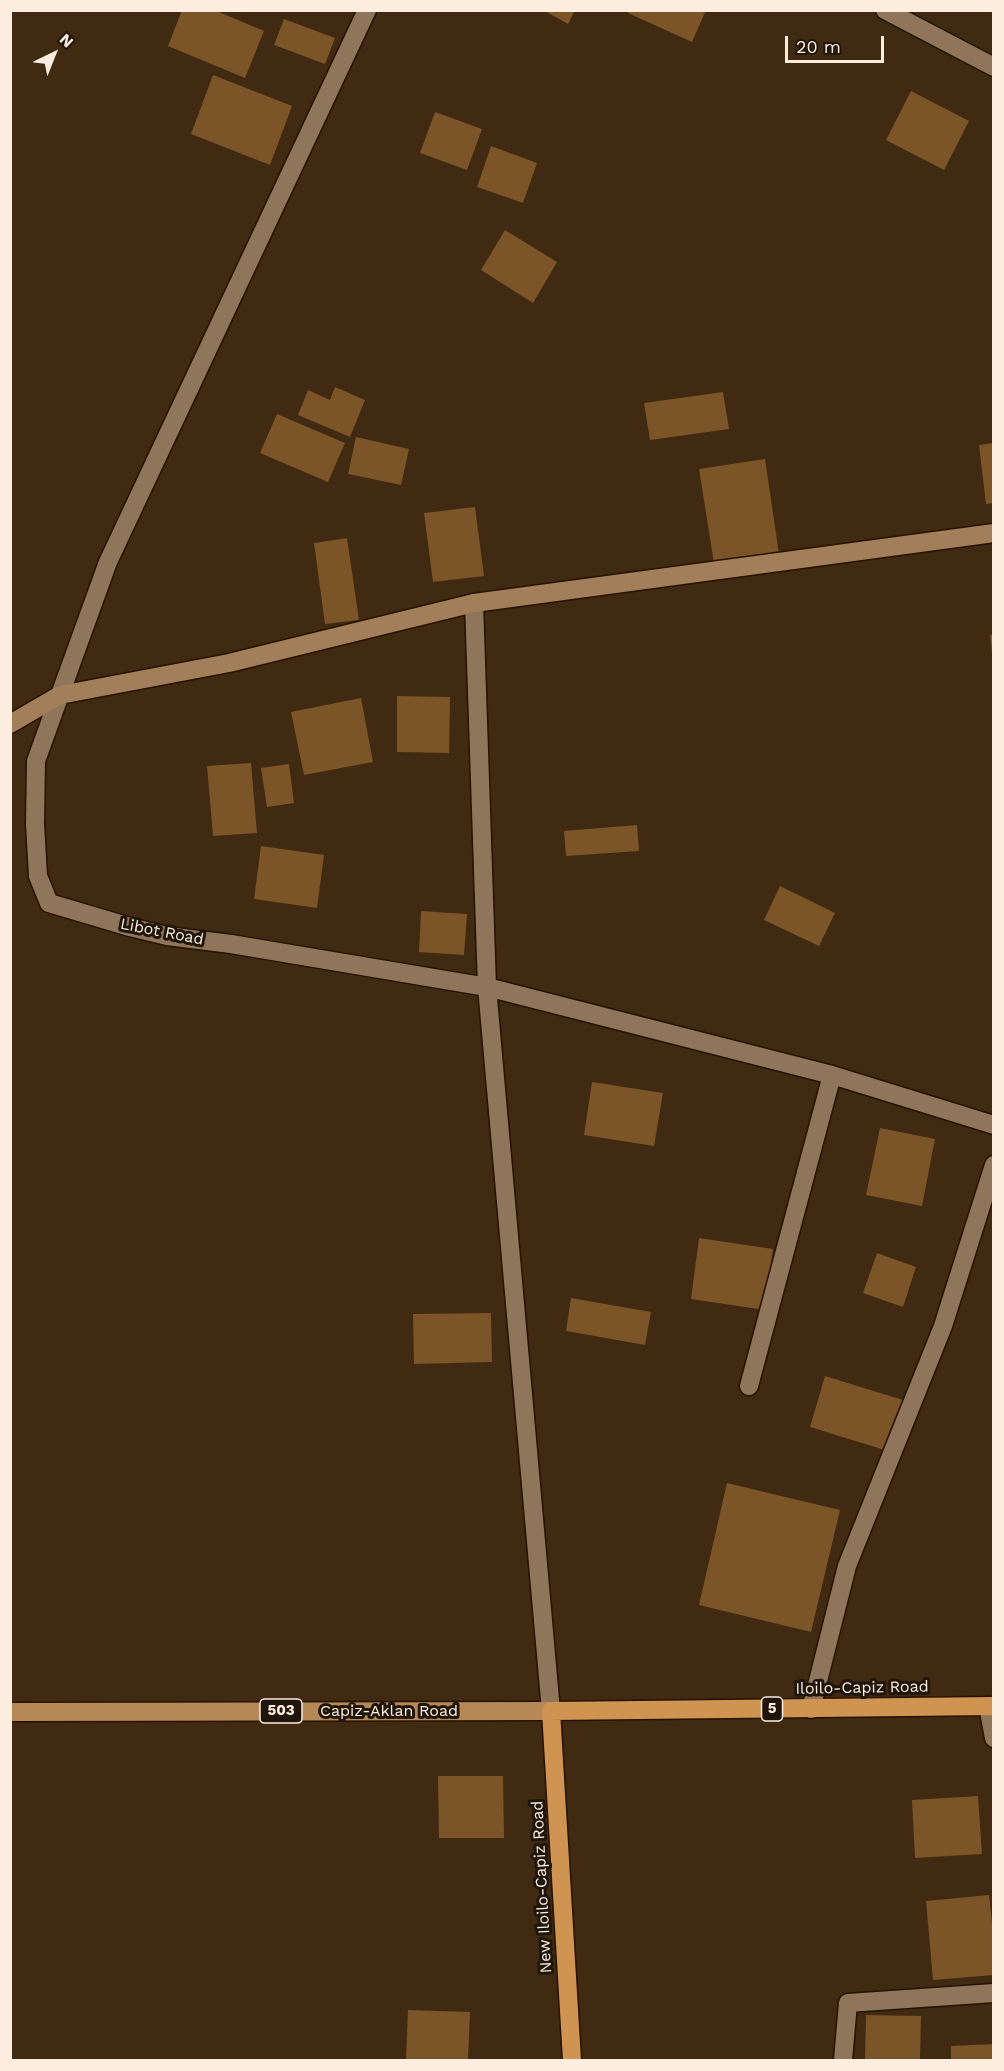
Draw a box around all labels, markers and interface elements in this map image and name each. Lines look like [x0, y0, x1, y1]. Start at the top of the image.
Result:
north arrow [24, 24, 84, 84]
scale bar [788, 24, 887, 62]
text: N [56, 29, 77, 51]
text: 20 m [796, 36, 841, 57]
street label: Libot Road [119, 915, 205, 949]
street label: Iloilo-Capiz Road [795, 1677, 929, 1699]
road number: 5 [762, 1697, 782, 1721]
road number: 503 [260, 1699, 302, 1723]
street label: Capiz-Aklan Road [320, 1701, 458, 1721]
street label: New Iloilo-Capiz Road [528, 1800, 556, 1974]

